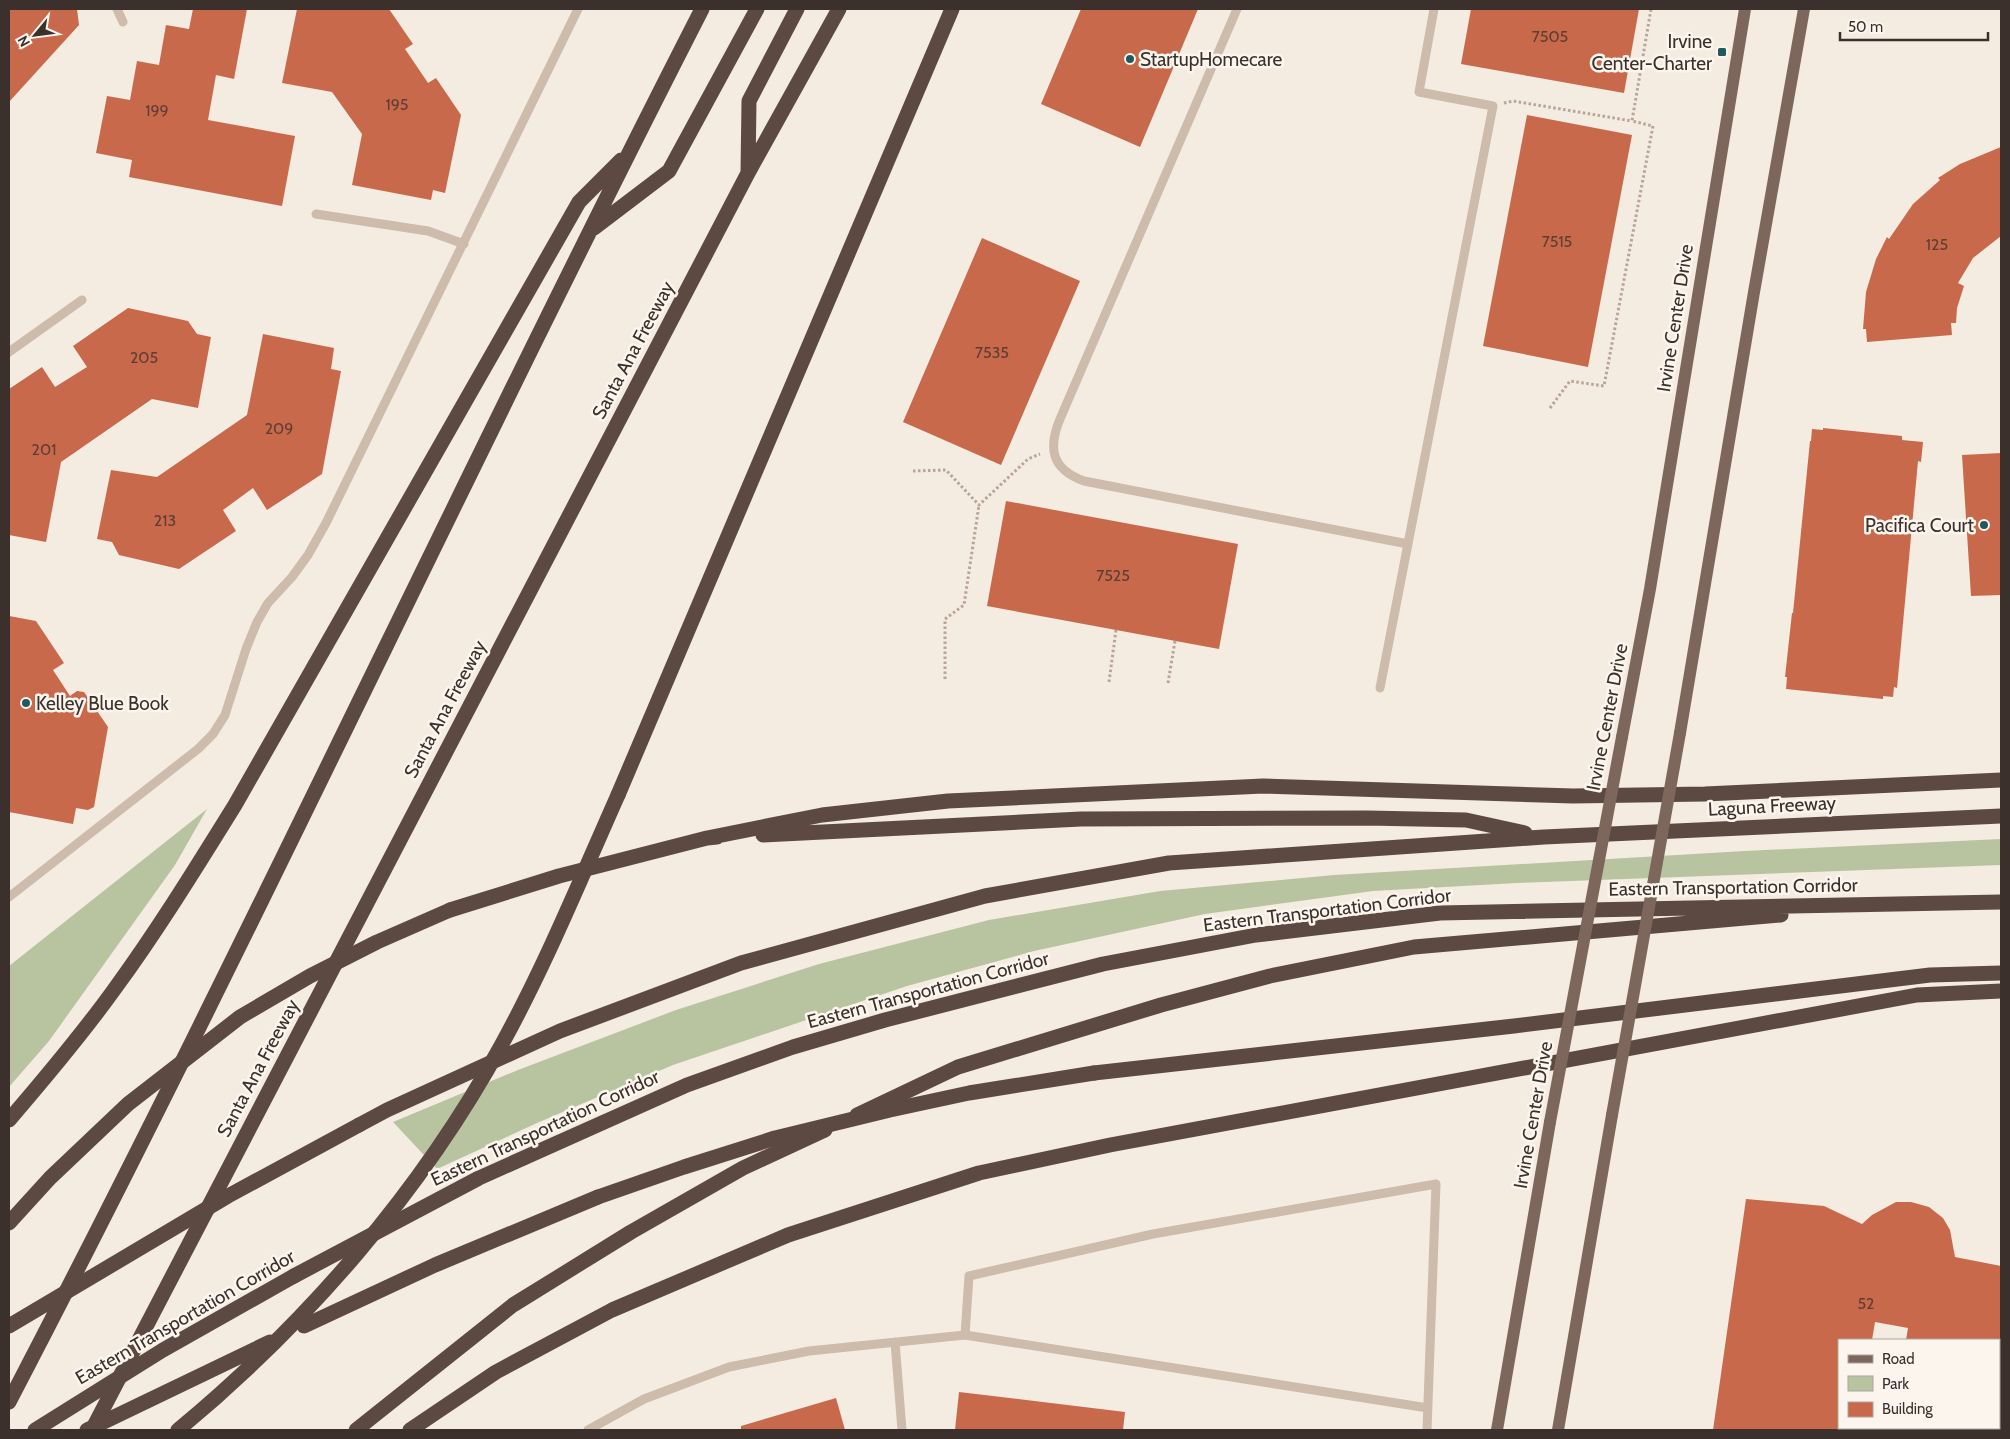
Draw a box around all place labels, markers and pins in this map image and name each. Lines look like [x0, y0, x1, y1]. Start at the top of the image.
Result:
place label: Irvine Center-Charter [1591, 30, 1712, 75]
marker: Irvine Center-Charter [1716, 46, 1728, 58]
place label: StartupHomecare [1140, 48, 1282, 71]
marker: StartupHomecare [1124, 53, 1136, 65]
place label: Pacifica Court [1865, 514, 1975, 537]
marker: Pacifica Court [1978, 519, 1990, 531]
place label: Kelley Blue Book [36, 692, 169, 715]
marker: Kelley Blue Book [20, 697, 32, 709]

